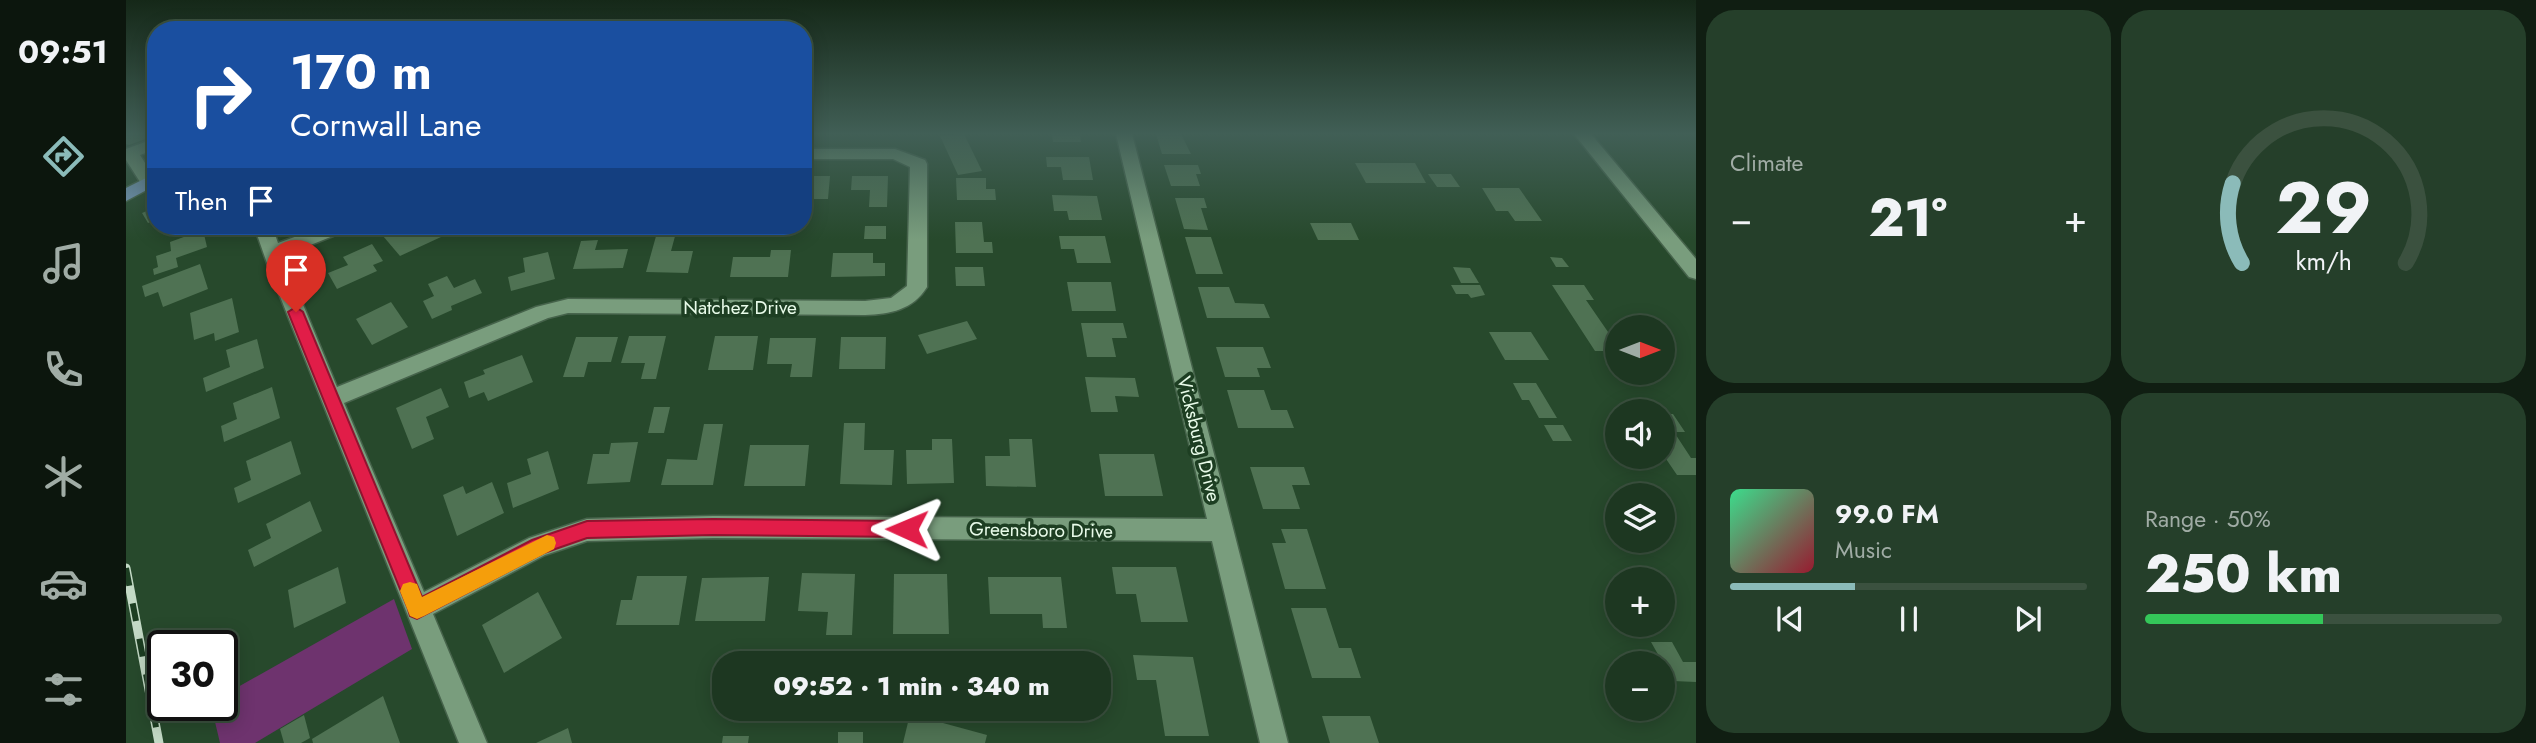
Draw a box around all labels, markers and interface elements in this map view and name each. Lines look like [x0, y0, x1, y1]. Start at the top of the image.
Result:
text: 09:51 [18, 29, 108, 75]
text: 170 m [290, 37, 432, 107]
icon: right [175, 49, 266, 140]
text: Cornwall Lane [290, 102, 482, 148]
icon: directions [39, 132, 88, 181]
text: Climate [1730, 146, 1803, 180]
text: 29 [2275, 155, 2372, 260]
text: 21° [1869, 180, 1947, 256]
text: Then [175, 182, 228, 220]
icon: arrive [242, 182, 280, 220]
text: − [1730, 191, 1752, 246]
text: + [2064, 191, 2087, 246]
icon: music [39, 239, 88, 288]
pin [266, 240, 326, 312]
text: km/h [2295, 242, 2352, 278]
icon: arrive [277, 251, 315, 289]
street label: Natchez Drive [683, 294, 797, 321]
north arrow [1605, 315, 1675, 385]
map controls [1605, 315, 1675, 721]
icon: phone [39, 345, 88, 394]
street label: Vicksburg Drive [1170, 373, 1228, 505]
button: sound [1605, 399, 1675, 469]
icon: climate [39, 452, 88, 501]
button: layers [1605, 483, 1675, 553]
position arrow [870, 492, 944, 566]
text: 99.0 FM [1835, 495, 1939, 533]
text: Range · 50% [2145, 502, 2271, 536]
street label: Greensboro Drive [969, 515, 1113, 545]
text: Music [1835, 533, 1892, 567]
text: 250 km [2145, 536, 2342, 612]
icon: car [39, 559, 88, 608]
button: + [1605, 567, 1675, 637]
icon: previous [1771, 600, 1809, 638]
icon: pause [1890, 600, 1928, 638]
icon: next [2009, 600, 2047, 638]
speed limit sign: 30 [147, 630, 238, 721]
button: − [1605, 651, 1675, 721]
icon: filters [39, 665, 88, 714]
text: 09:52 · 1 min · 340 m [773, 667, 1050, 705]

